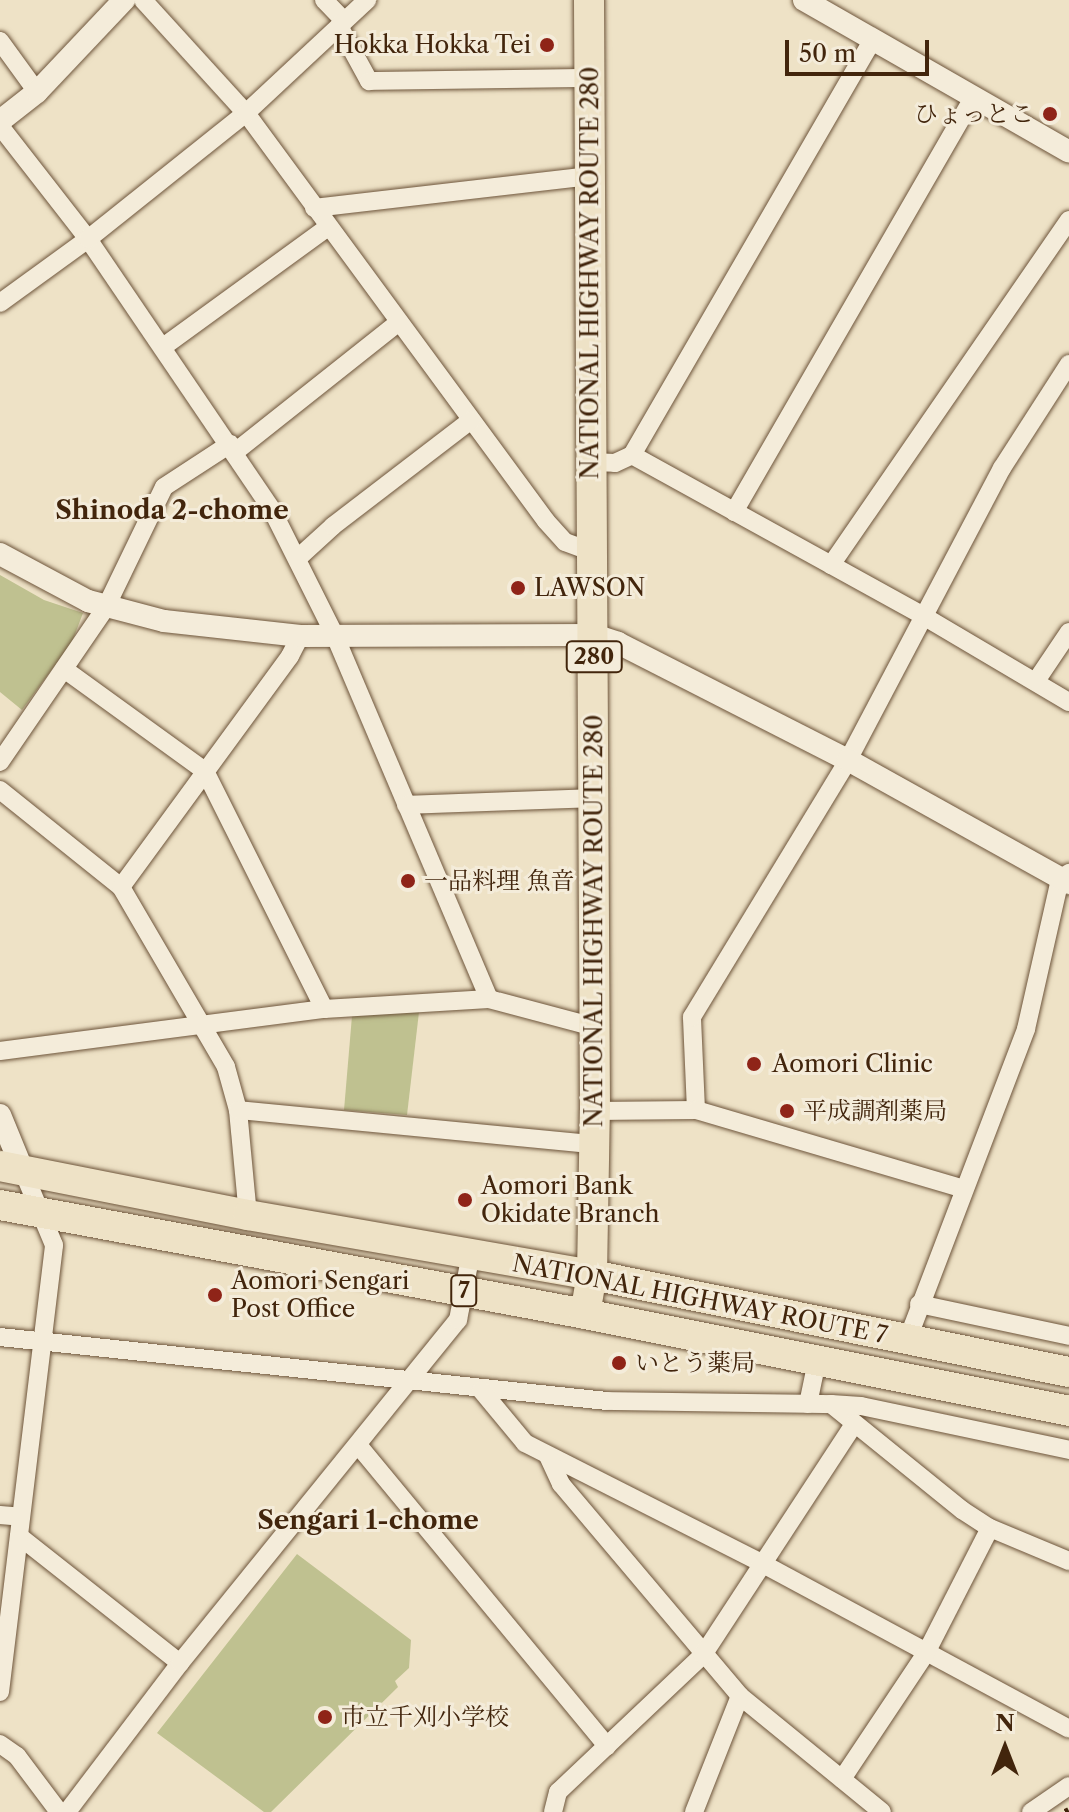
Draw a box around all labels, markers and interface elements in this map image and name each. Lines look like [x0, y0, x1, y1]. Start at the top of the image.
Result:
scale bar [789, 24, 933, 74]
place label: Hokka Hokka Tei [333, 31, 531, 59]
marker: Hokka Hokka Tei [538, 36, 556, 54]
text: 50 m [799, 39, 856, 68]
street label: NATIONAL HIGHWAY ROUTE 280 [576, 66, 604, 480]
place label: ひょっとこ [914, 100, 1034, 128]
marker: ひょっとこ [1041, 105, 1059, 123]
district label: Shinoda 2-chome [55, 495, 289, 527]
place label: LAWSON [534, 574, 645, 602]
marker: LAWSON [509, 579, 527, 597]
road number: 280 [564, 639, 624, 675]
street label: NATIONAL HIGHWAY ROUTE 280 [580, 714, 608, 1128]
place label: 一品料理 魚音 [424, 867, 574, 895]
marker: 一品料理 魚音 [399, 872, 417, 890]
place label: Aomori Clinic [772, 1050, 933, 1078]
marker: Aomori Clinic [743, 1053, 765, 1075]
place label: 平成調剤薬局 [803, 1097, 947, 1125]
marker: 平成調剤薬局 [778, 1102, 796, 1120]
place label: Aomori Bank Okidate Branch [481, 1172, 659, 1228]
marker: Aomori Bank Okidate Branch [456, 1191, 474, 1209]
street label: NATIONAL HIGHWAY ROUTE 7 [509, 1248, 891, 1350]
place label: Aomori Sengari Post Office [231, 1267, 409, 1323]
road number: 7 [450, 1273, 478, 1309]
marker: Aomori Sengari Post Office [206, 1286, 224, 1304]
place label: いとう薬局 [635, 1349, 755, 1377]
marker: いとう薬局 [610, 1354, 628, 1372]
district label: Sengari 1-chome [257, 1505, 479, 1537]
place label: 市立千刈小学校 [341, 1703, 509, 1731]
marker: 市立千刈小学校 [316, 1708, 334, 1726]
north arrow [965, 1708, 1045, 1788]
text: N [995, 1710, 1015, 1737]

